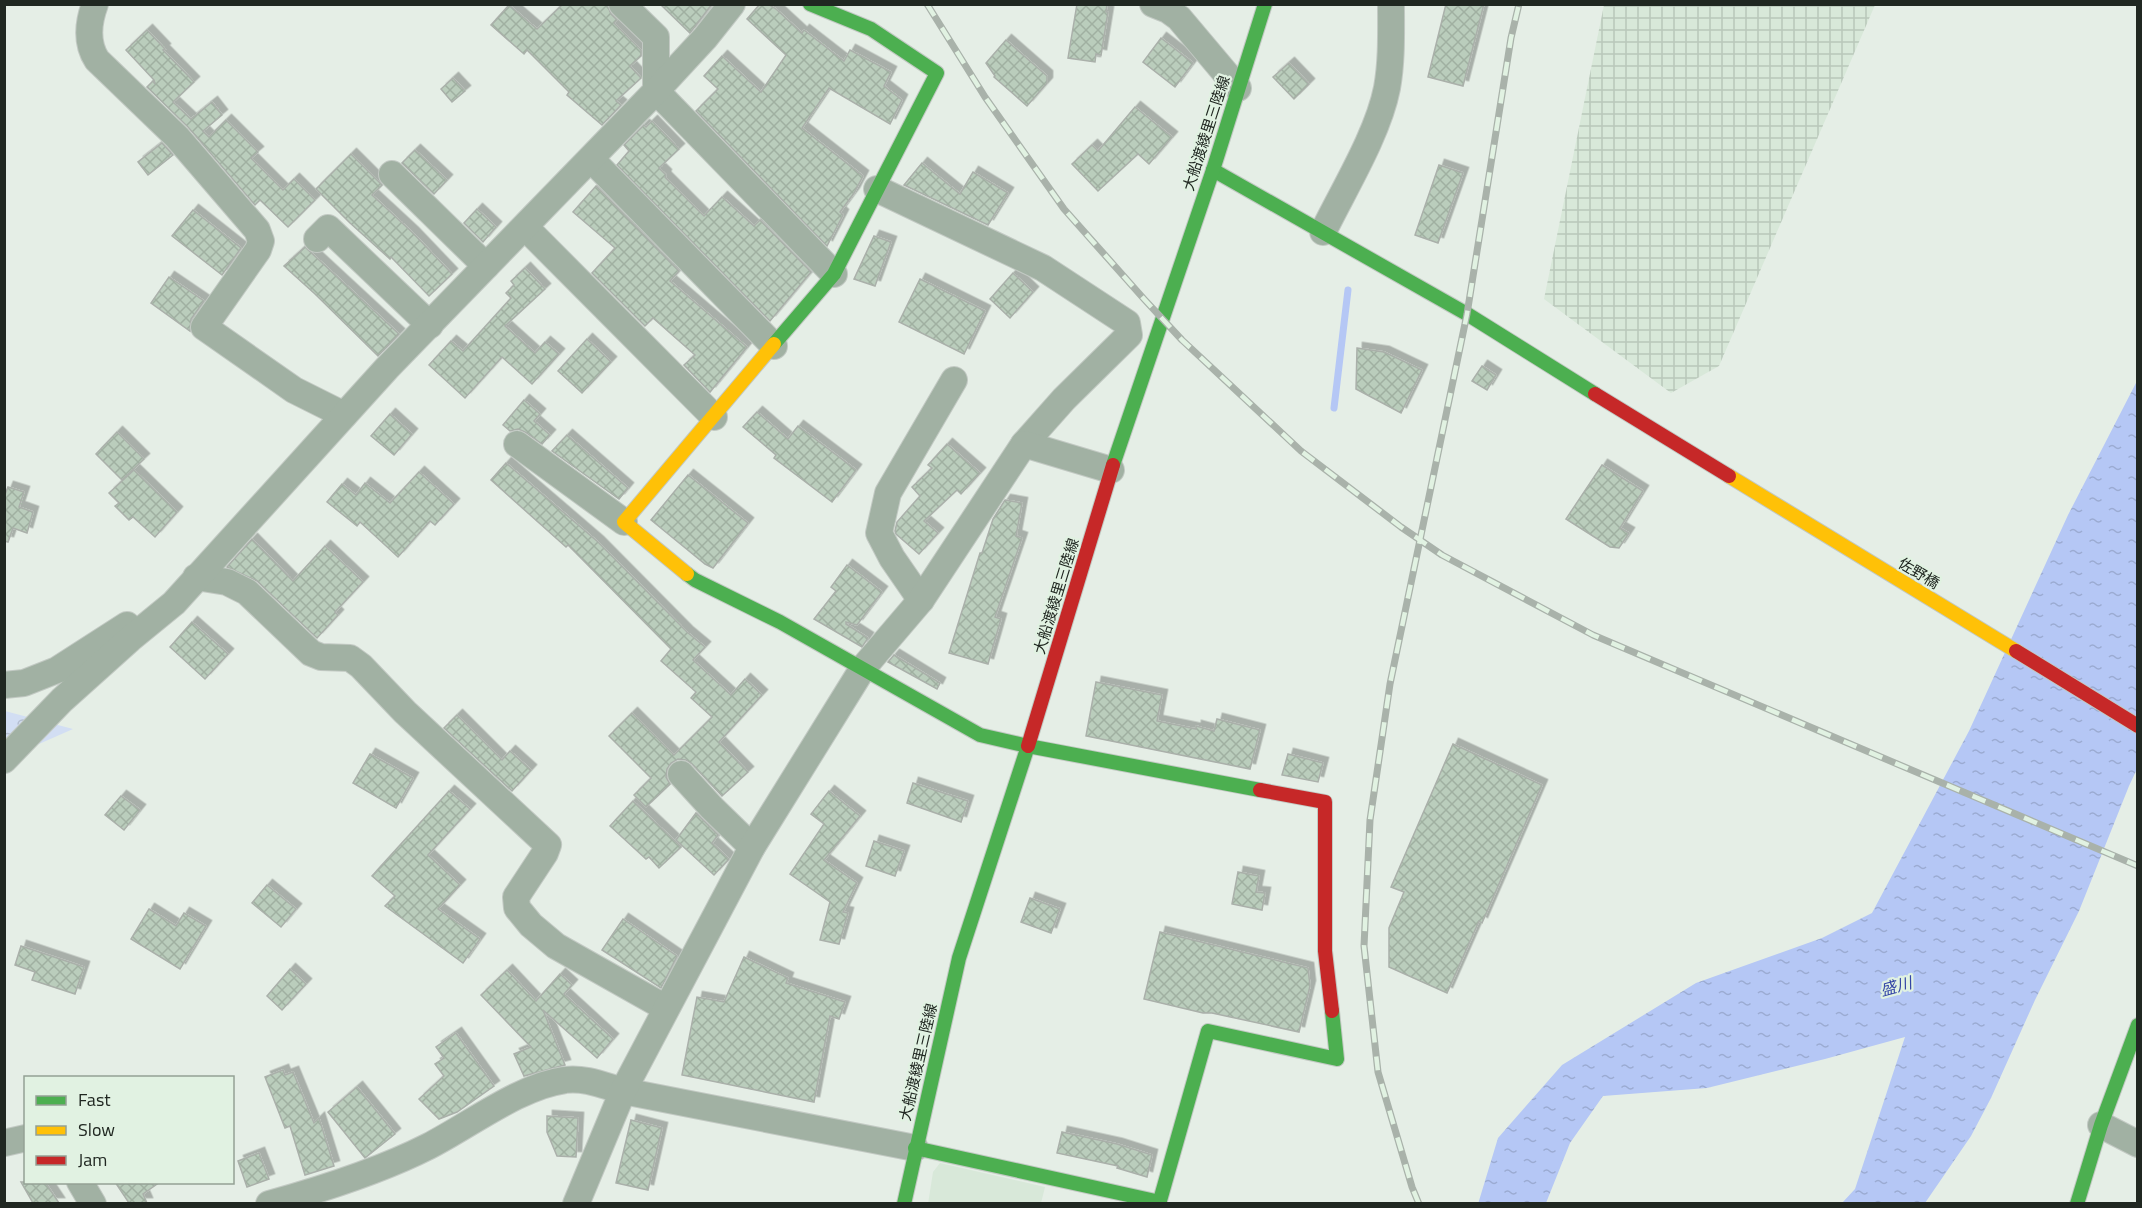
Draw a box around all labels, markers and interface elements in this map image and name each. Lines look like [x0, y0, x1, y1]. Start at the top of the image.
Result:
street label: 大船渡綾里三陸線 [1177, 72, 1235, 194]
street label: 大船渡綾里三陸線 [1027, 535, 1085, 657]
street label: 佐野橋 [1894, 552, 1944, 594]
water label: 盛川 [1877, 970, 1916, 1002]
street label: 大船渡綾里三陸線 [893, 1001, 943, 1123]
legend [24, 1076, 234, 1184]
text: Fast [78, 1086, 111, 1113]
text: Slow [78, 1116, 115, 1143]
text: Jam [78, 1146, 107, 1173]

